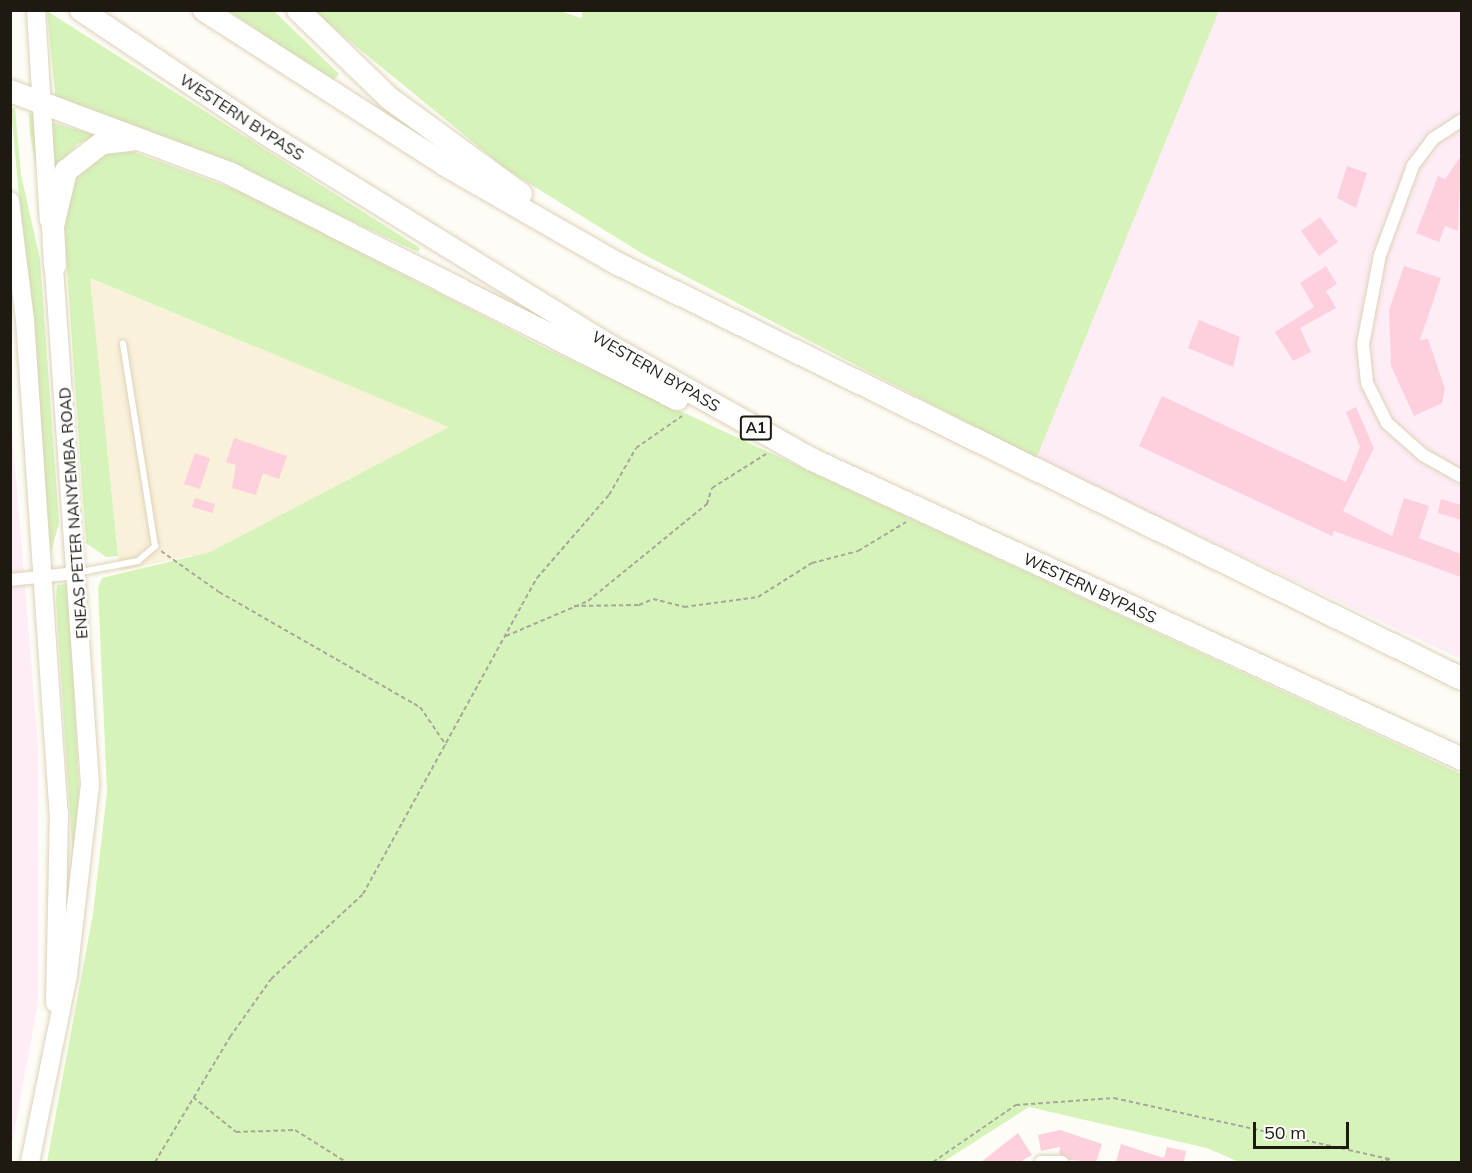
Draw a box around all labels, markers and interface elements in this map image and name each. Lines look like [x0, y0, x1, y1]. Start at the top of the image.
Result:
street label: WESTERN BYPASS [176, 70, 308, 164]
street label: WESTERN BYPASS [589, 327, 723, 415]
street label: ENEAS PETER NANYEMBA ROAD [55, 386, 91, 640]
road number: A1 [740, 416, 772, 440]
street label: WESTERN BYPASS [1020, 549, 1160, 627]
scale bar [1256, 1110, 1352, 1148]
text: 50 m [1264, 1121, 1306, 1144]

